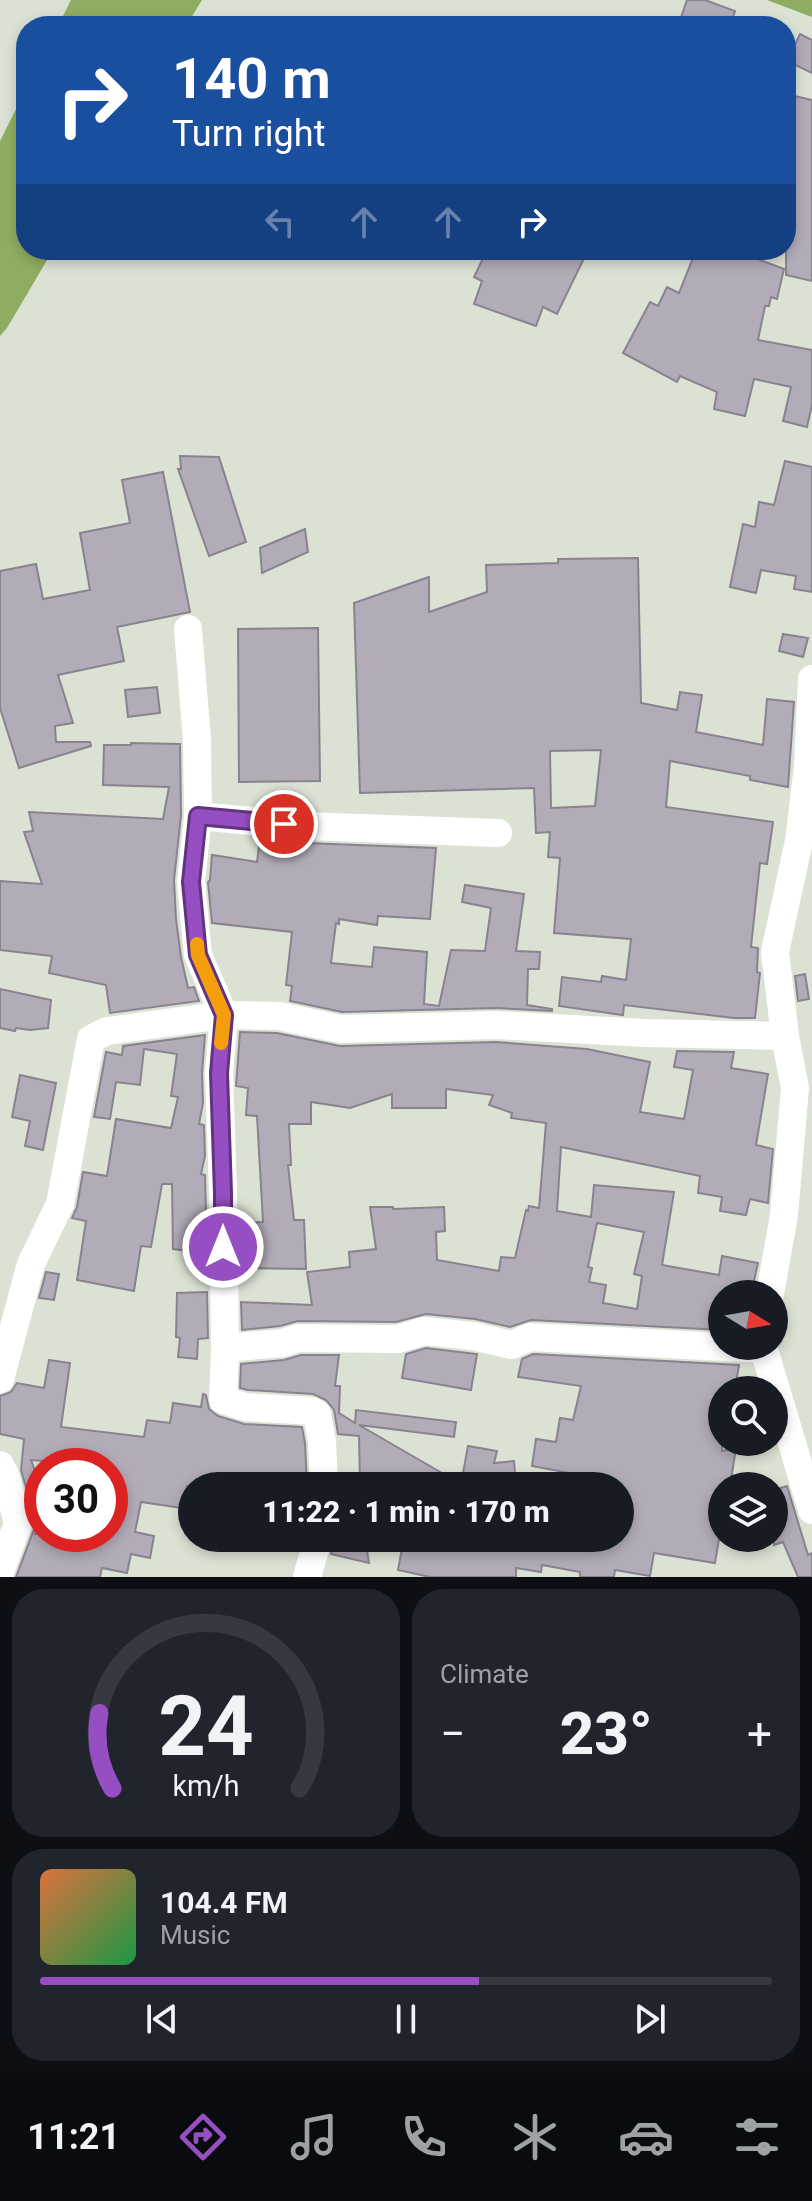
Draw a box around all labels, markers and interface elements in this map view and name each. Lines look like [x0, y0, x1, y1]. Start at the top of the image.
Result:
text: 140 m [172, 46, 331, 112]
icon: right [40, 48, 144, 152]
text: Turn right [172, 113, 325, 155]
icon: left [258, 200, 302, 244]
icon: ahead [342, 200, 386, 244]
icon: ahead [426, 200, 470, 244]
icon: right [510, 200, 554, 244]
pin [250, 790, 318, 858]
icon: arrive [262, 802, 306, 846]
position arrow [181, 1205, 265, 1289]
north arrow [708, 1280, 788, 1360]
map controls [708, 1280, 788, 1552]
button: search [708, 1376, 788, 1456]
speed limit sign: 30 [24, 1448, 128, 1552]
button: layers [708, 1472, 788, 1552]
text: 11:22 · 1 min · 170 m [262, 1494, 550, 1529]
text: Climate [440, 1659, 529, 1689]
text: 24 [158, 1678, 254, 1775]
text: 23° [560, 1698, 653, 1769]
text: − [440, 1708, 465, 1760]
text: + [747, 1708, 772, 1760]
text: km/h [172, 1769, 240, 1803]
text: 104.4 FM [160, 1885, 288, 1920]
text: Music [160, 1920, 230, 1950]
icon: previous [140, 1997, 184, 2041]
icon: pause [384, 1997, 428, 2041]
icon: next [628, 1997, 672, 2041]
icon: directions [175, 2109, 231, 2165]
icon: music [286, 2109, 342, 2165]
icon: phone [396, 2109, 452, 2165]
icon: climate [507, 2109, 563, 2165]
icon: car [618, 2109, 674, 2165]
icon: filters [729, 2109, 785, 2165]
text: 11:21 [27, 2116, 120, 2158]

